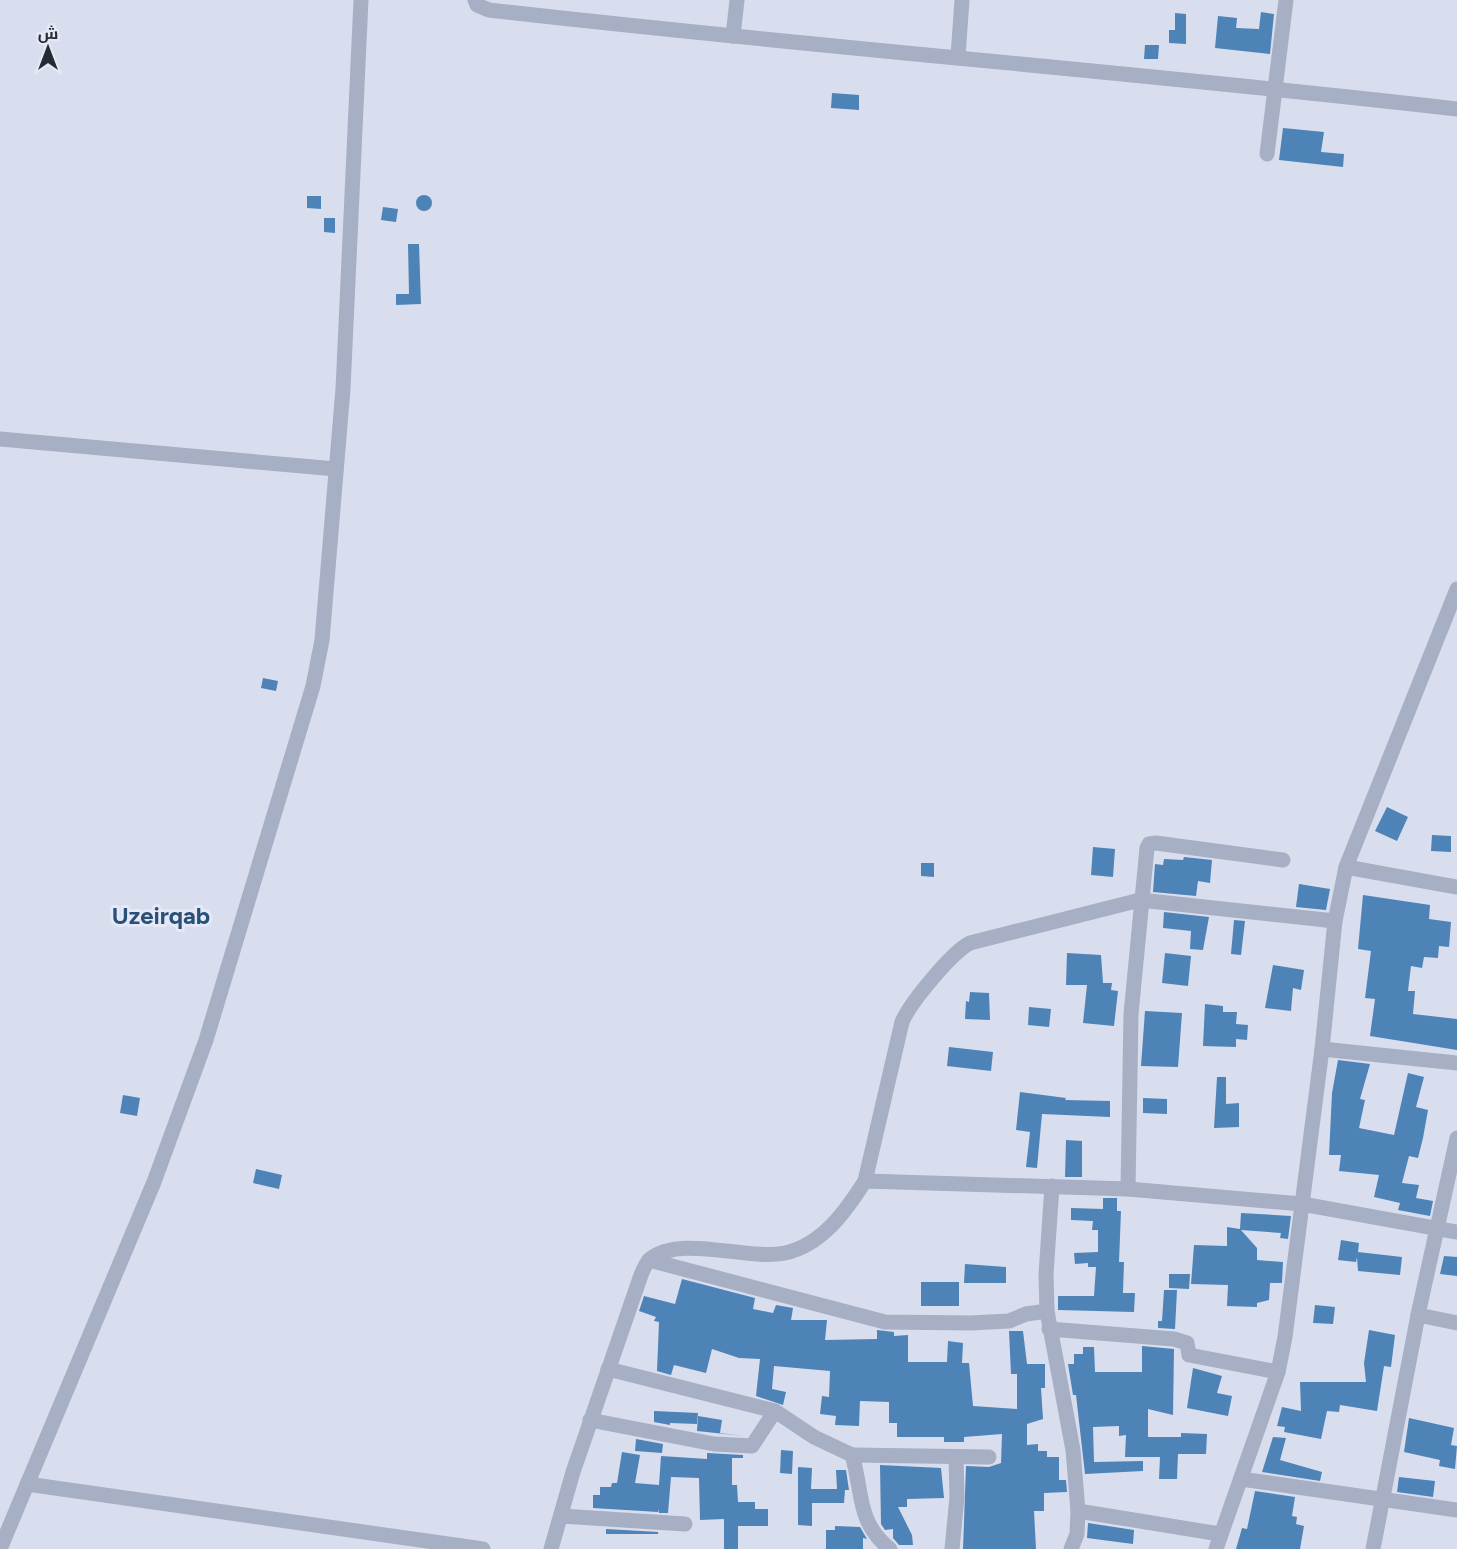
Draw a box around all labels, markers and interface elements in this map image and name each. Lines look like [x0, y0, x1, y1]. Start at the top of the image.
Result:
north arrow [18, 18, 78, 78]
text: ش [38, 24, 58, 43]
district label: Uzeirqab [112, 901, 210, 930]

